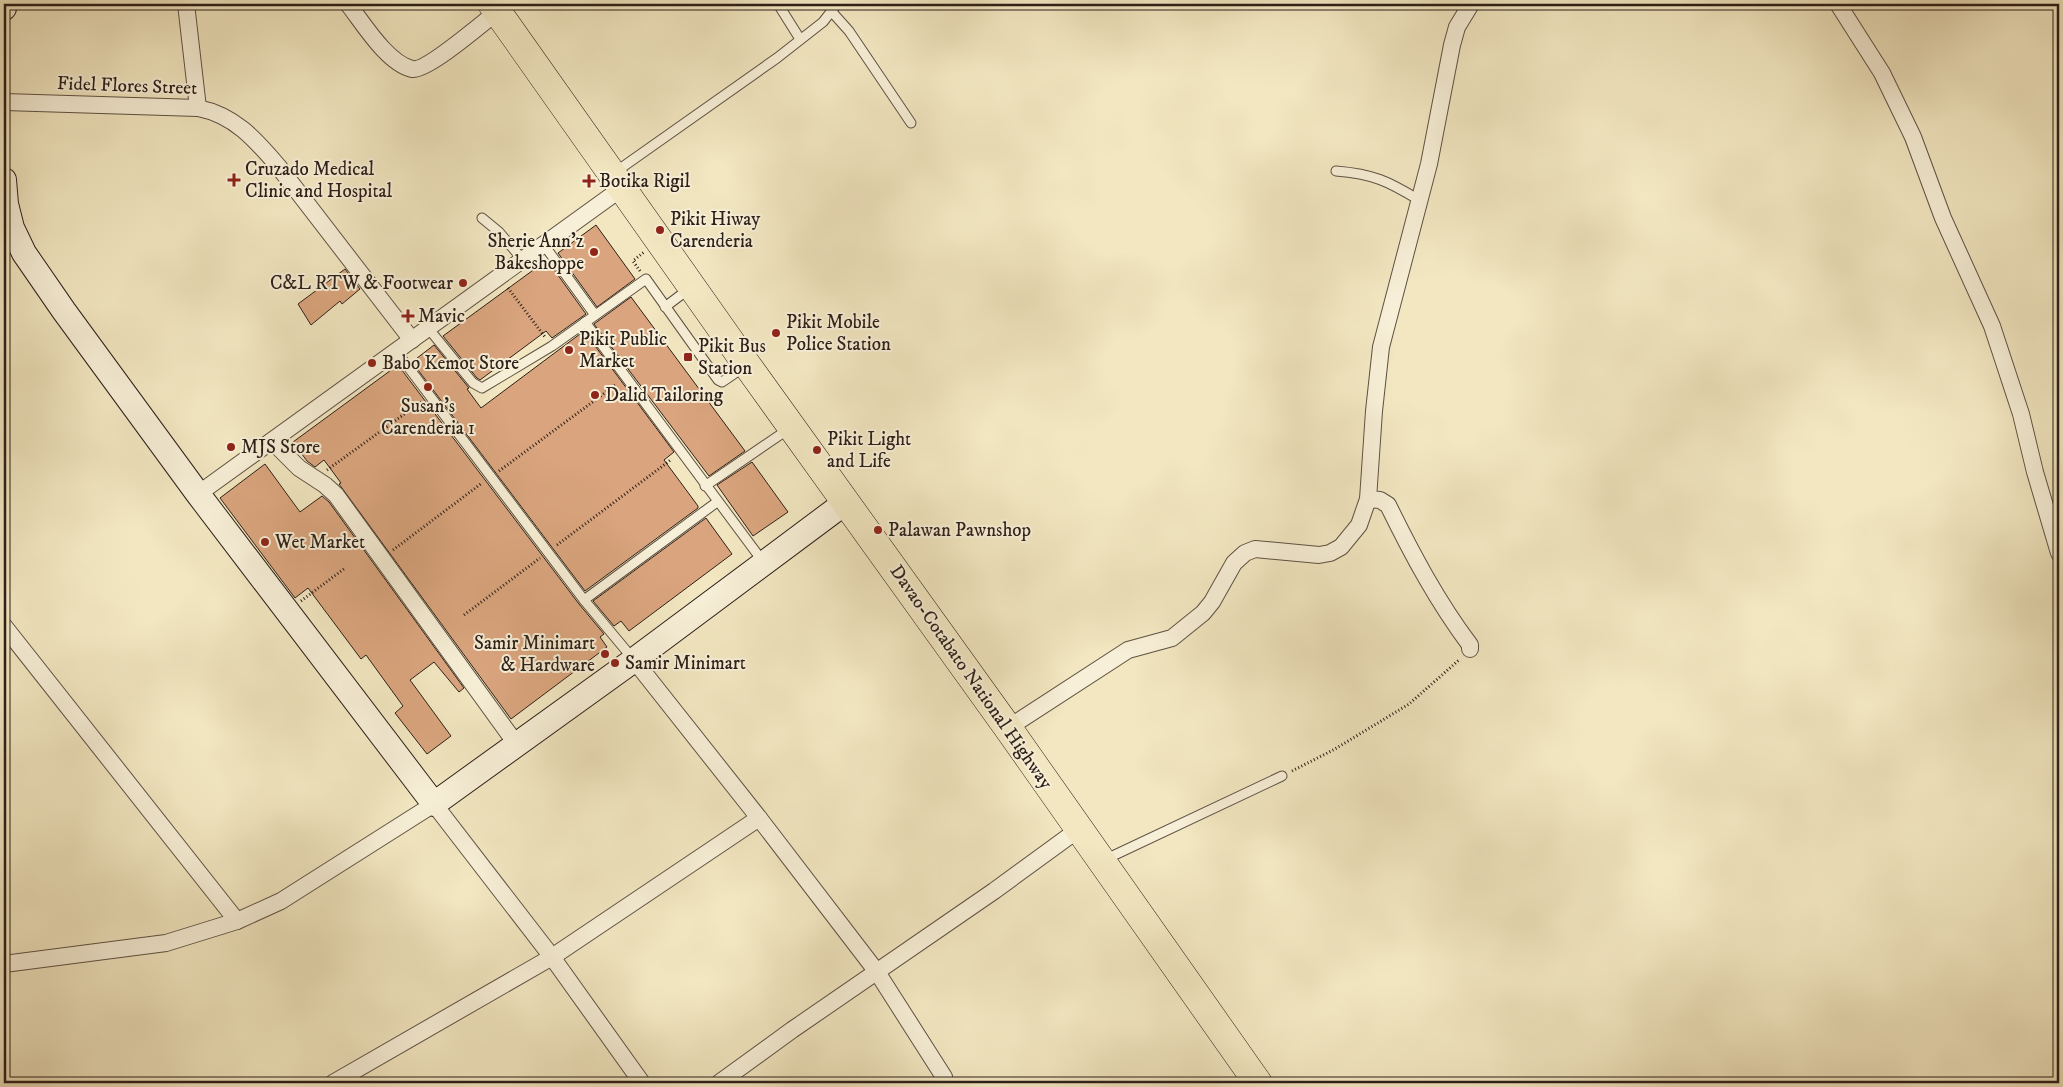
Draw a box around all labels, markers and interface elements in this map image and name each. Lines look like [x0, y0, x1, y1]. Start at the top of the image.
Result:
street label: Fidel Flores Street [56, 72, 198, 100]
place label: Cruzado Medical Clinic and Hospital [245, 158, 393, 203]
place label: Botika Rigil [599, 170, 690, 193]
marker: Cruzado Medical Clinic and Hospital [227, 173, 241, 187]
marker: Botika Rigil [583, 175, 595, 187]
place label: Pikit Hiway Carenderia [670, 208, 761, 253]
marker: Pikit Hiway Carenderia [654, 224, 666, 236]
place label: Sherie Ann'z Bakeshoppe [487, 230, 584, 275]
marker: Sherie Ann'z Bakeshoppe [588, 246, 600, 258]
place label: C&L RTW & Footwear [270, 272, 453, 295]
marker: C&L RTW & Footwear [457, 277, 469, 289]
place label: Mavic [418, 305, 465, 328]
marker: Mavic [402, 310, 414, 322]
place label: Pikit Mobile Police Station [786, 311, 891, 356]
marker: Pikit Mobile Police Station [770, 327, 782, 339]
place label: Pikit Public Market [579, 328, 667, 373]
place label: Pikit Bus Station [698, 335, 766, 380]
marker: Pikit Public Market [563, 344, 575, 356]
marker: Pikit Bus Station [682, 351, 694, 363]
place label: Babo Kemot Store [382, 352, 519, 375]
marker: Babo Kemot Store [366, 357, 378, 369]
marker: Susan's Carenderia 1 [422, 381, 434, 393]
place label: Dalid Tailoring [605, 384, 724, 407]
marker: Dalid Tailoring [589, 389, 601, 401]
place label: Susan's Carenderia 1 [381, 395, 475, 440]
place label: Pikit Light and Life [827, 428, 911, 473]
place label: MJS Store [241, 436, 320, 459]
marker: MJS Store [225, 441, 237, 453]
marker: Pikit Light and Life [811, 444, 823, 456]
place label: Palawan Pawnshop [888, 519, 1031, 542]
marker: Palawan Pawnshop [872, 524, 884, 536]
place label: Wet Market [274, 531, 365, 554]
marker: Wet Market [259, 536, 271, 548]
street label: Davao-Cotabato National Highway [885, 561, 1058, 794]
place label: Samir Minimart & Hardware [474, 632, 595, 677]
marker: Samir Minimart & Hardware [599, 648, 611, 660]
place label: Samir Minimart [625, 652, 746, 675]
marker: Samir Minimart [609, 657, 621, 669]

